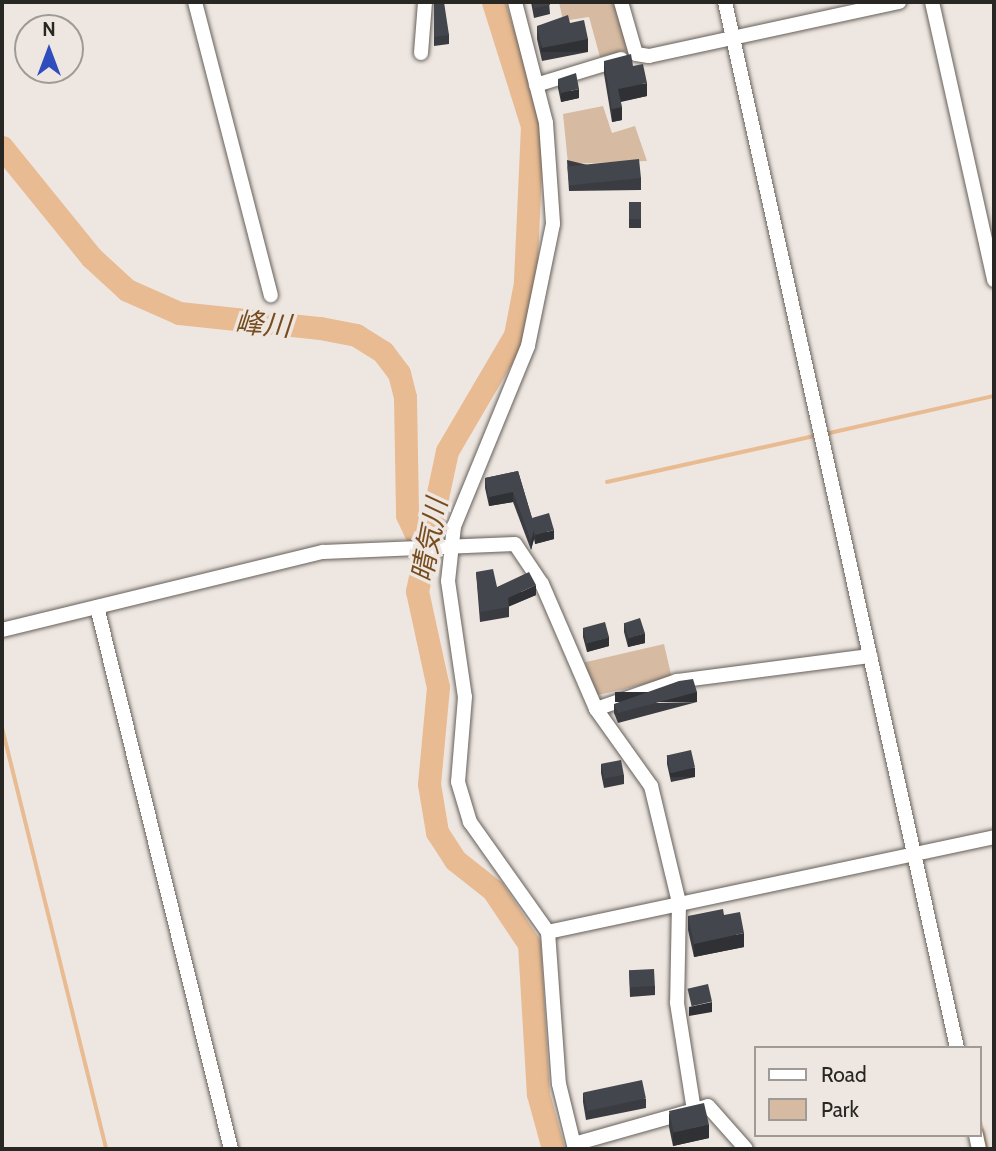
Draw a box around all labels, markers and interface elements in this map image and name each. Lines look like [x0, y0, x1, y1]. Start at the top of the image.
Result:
north arrow [14, 14, 84, 84]
text: N [42, 18, 56, 41]
water label: 峰川 [234, 305, 292, 343]
water label: 晴気川 [404, 496, 454, 584]
legend [754, 1046, 982, 1137]
text: Road [821, 1062, 867, 1087]
text: Park [821, 1097, 859, 1122]

